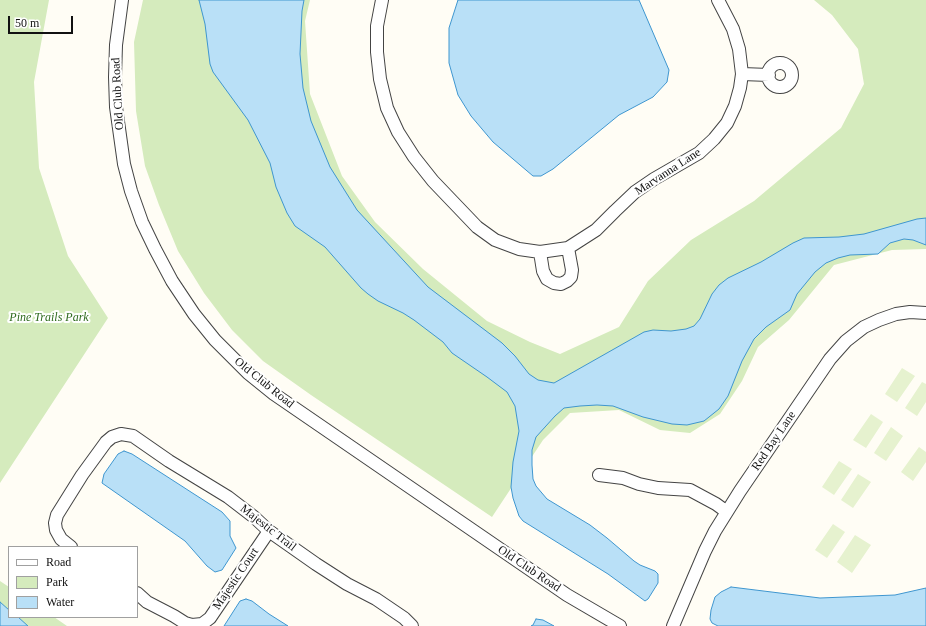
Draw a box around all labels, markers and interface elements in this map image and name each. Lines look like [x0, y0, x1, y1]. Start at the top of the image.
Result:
scale bar [10, 8, 75, 34]
text: 50 m [15, 16, 39, 30]
street label: Old Club Road [109, 57, 127, 131]
street label: Marvanna Lane [632, 145, 704, 199]
park label: Pine Trails Park [9, 311, 89, 325]
street label: Old Club Road [231, 355, 297, 411]
street label: Red Bay Lane [749, 409, 799, 473]
street label: Majestic Trail [237, 502, 299, 554]
street label: Old Club Road [495, 543, 563, 595]
street label: Majestic Court [210, 545, 262, 613]
legend [8, 546, 138, 618]
text: Road [46, 555, 71, 569]
text: Park [46, 575, 68, 589]
text: Water [46, 595, 74, 609]

